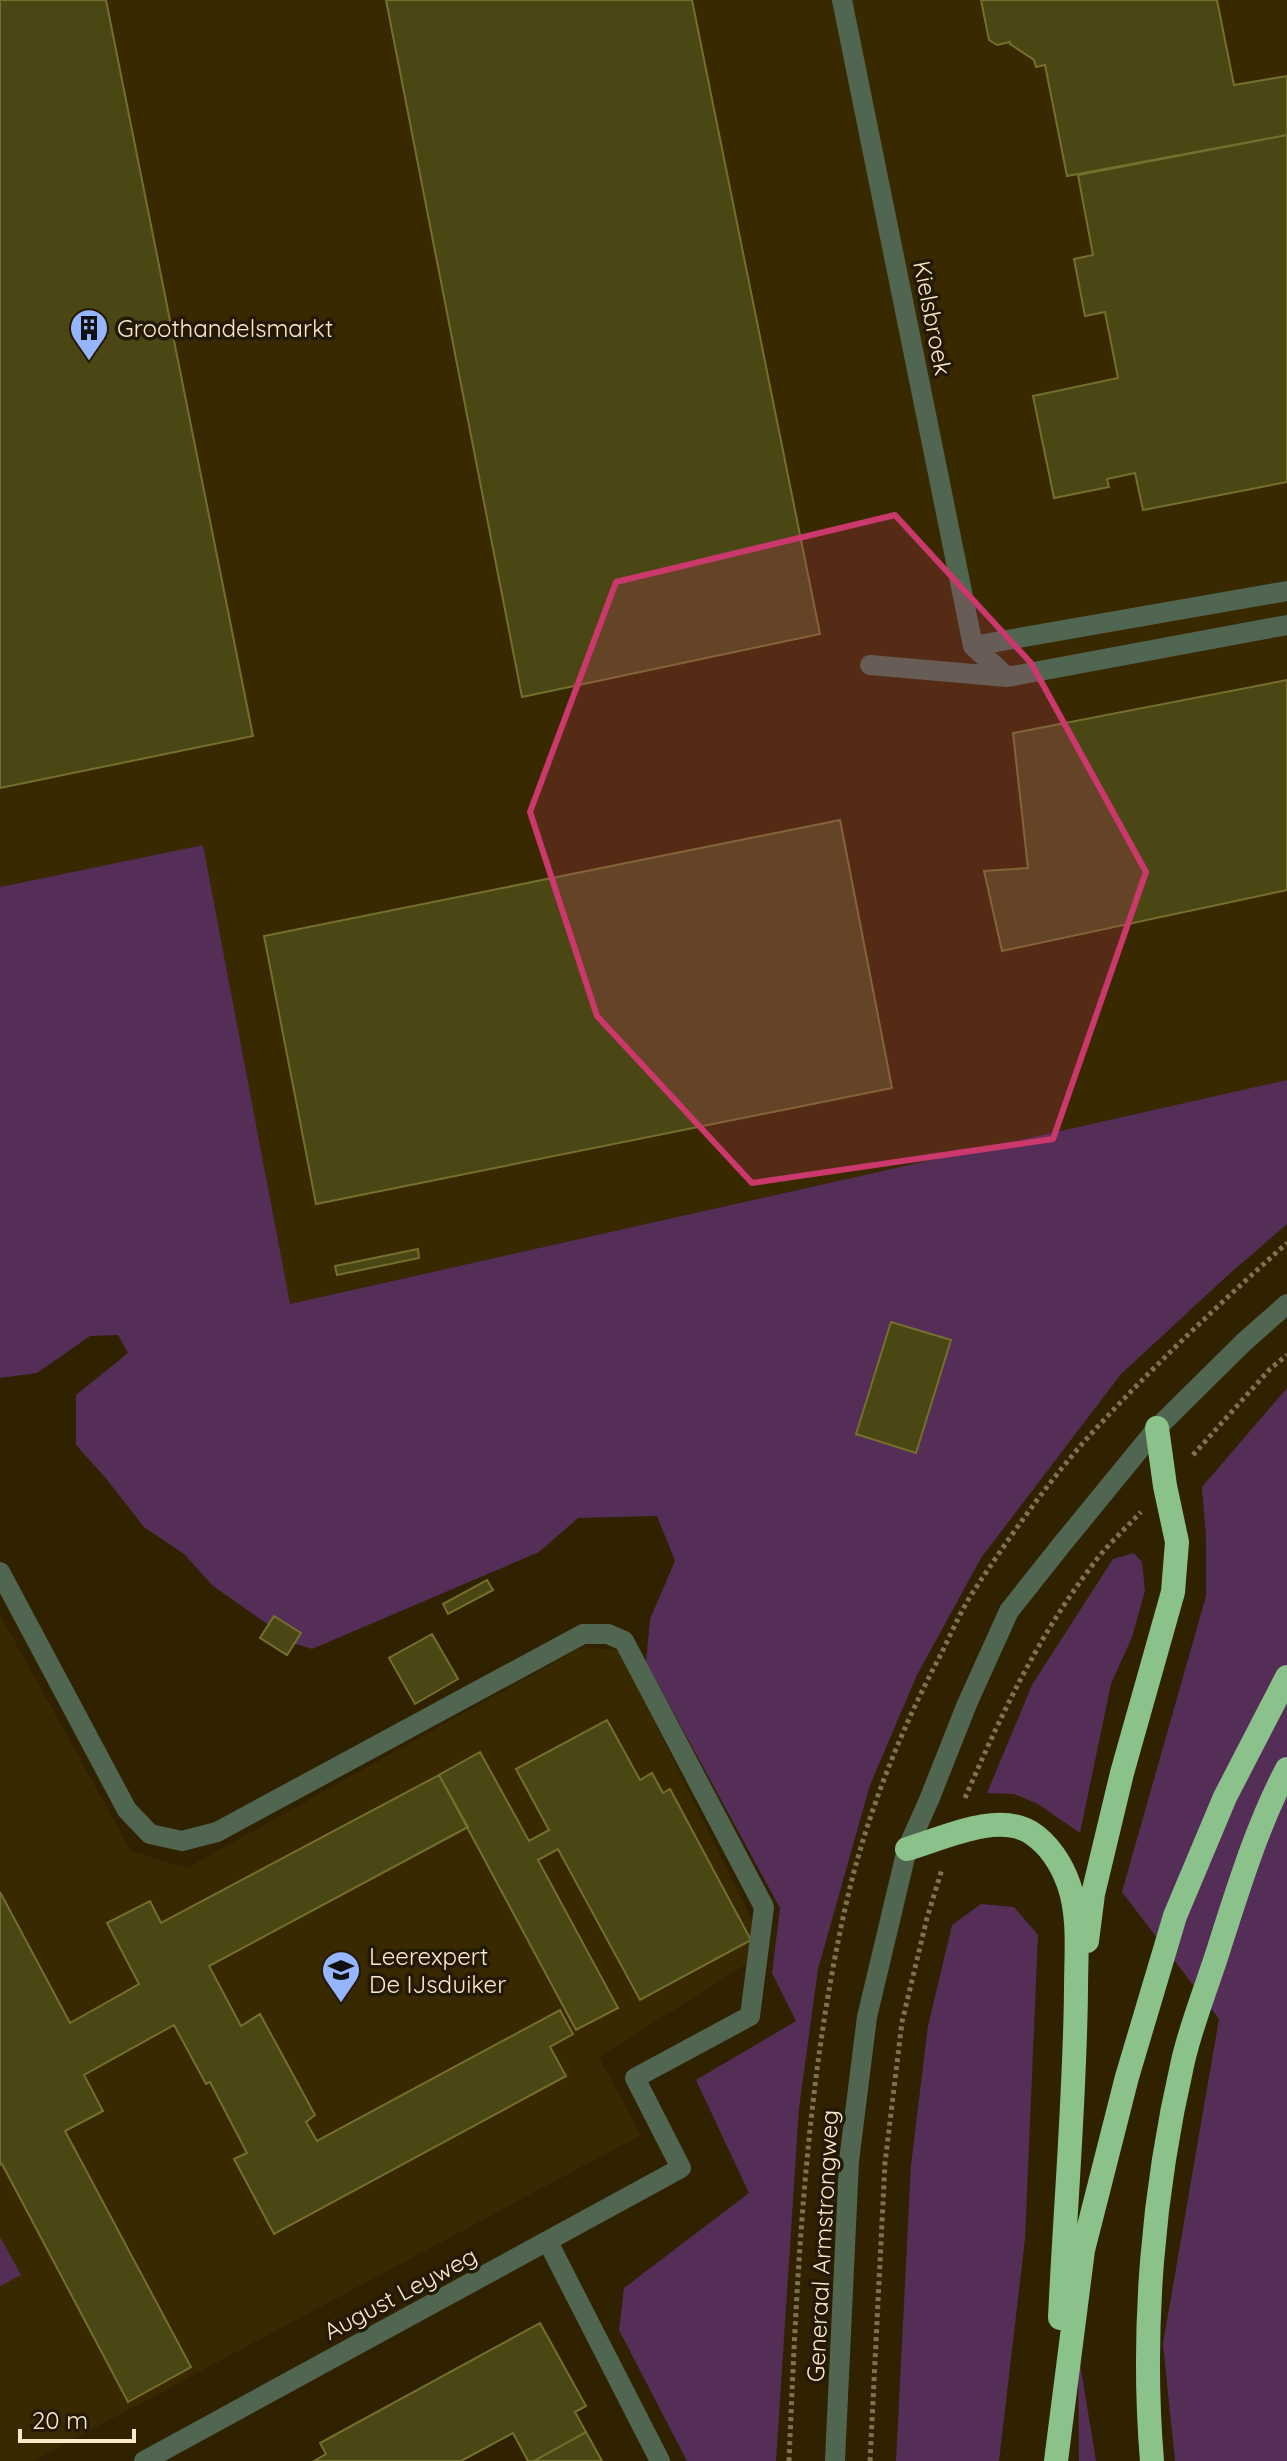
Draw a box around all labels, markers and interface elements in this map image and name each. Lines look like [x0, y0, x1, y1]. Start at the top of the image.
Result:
street label: Kielsbroek [907, 258, 959, 378]
building icon: Groothandelsmarkt [68, 307, 110, 362]
place label: Groothandelsmarkt [117, 313, 333, 343]
place label: Leerexpert De IJsduiker [369, 1941, 506, 1999]
school or university icon: Leerexpert De IJsduiker [320, 1949, 362, 2004]
street label: Generaal Armstrongweg [800, 2109, 844, 2383]
street label: August Leyweg [318, 2240, 482, 2346]
scale bar [20, 2393, 134, 2443]
text: 20 m [32, 2405, 88, 2435]

